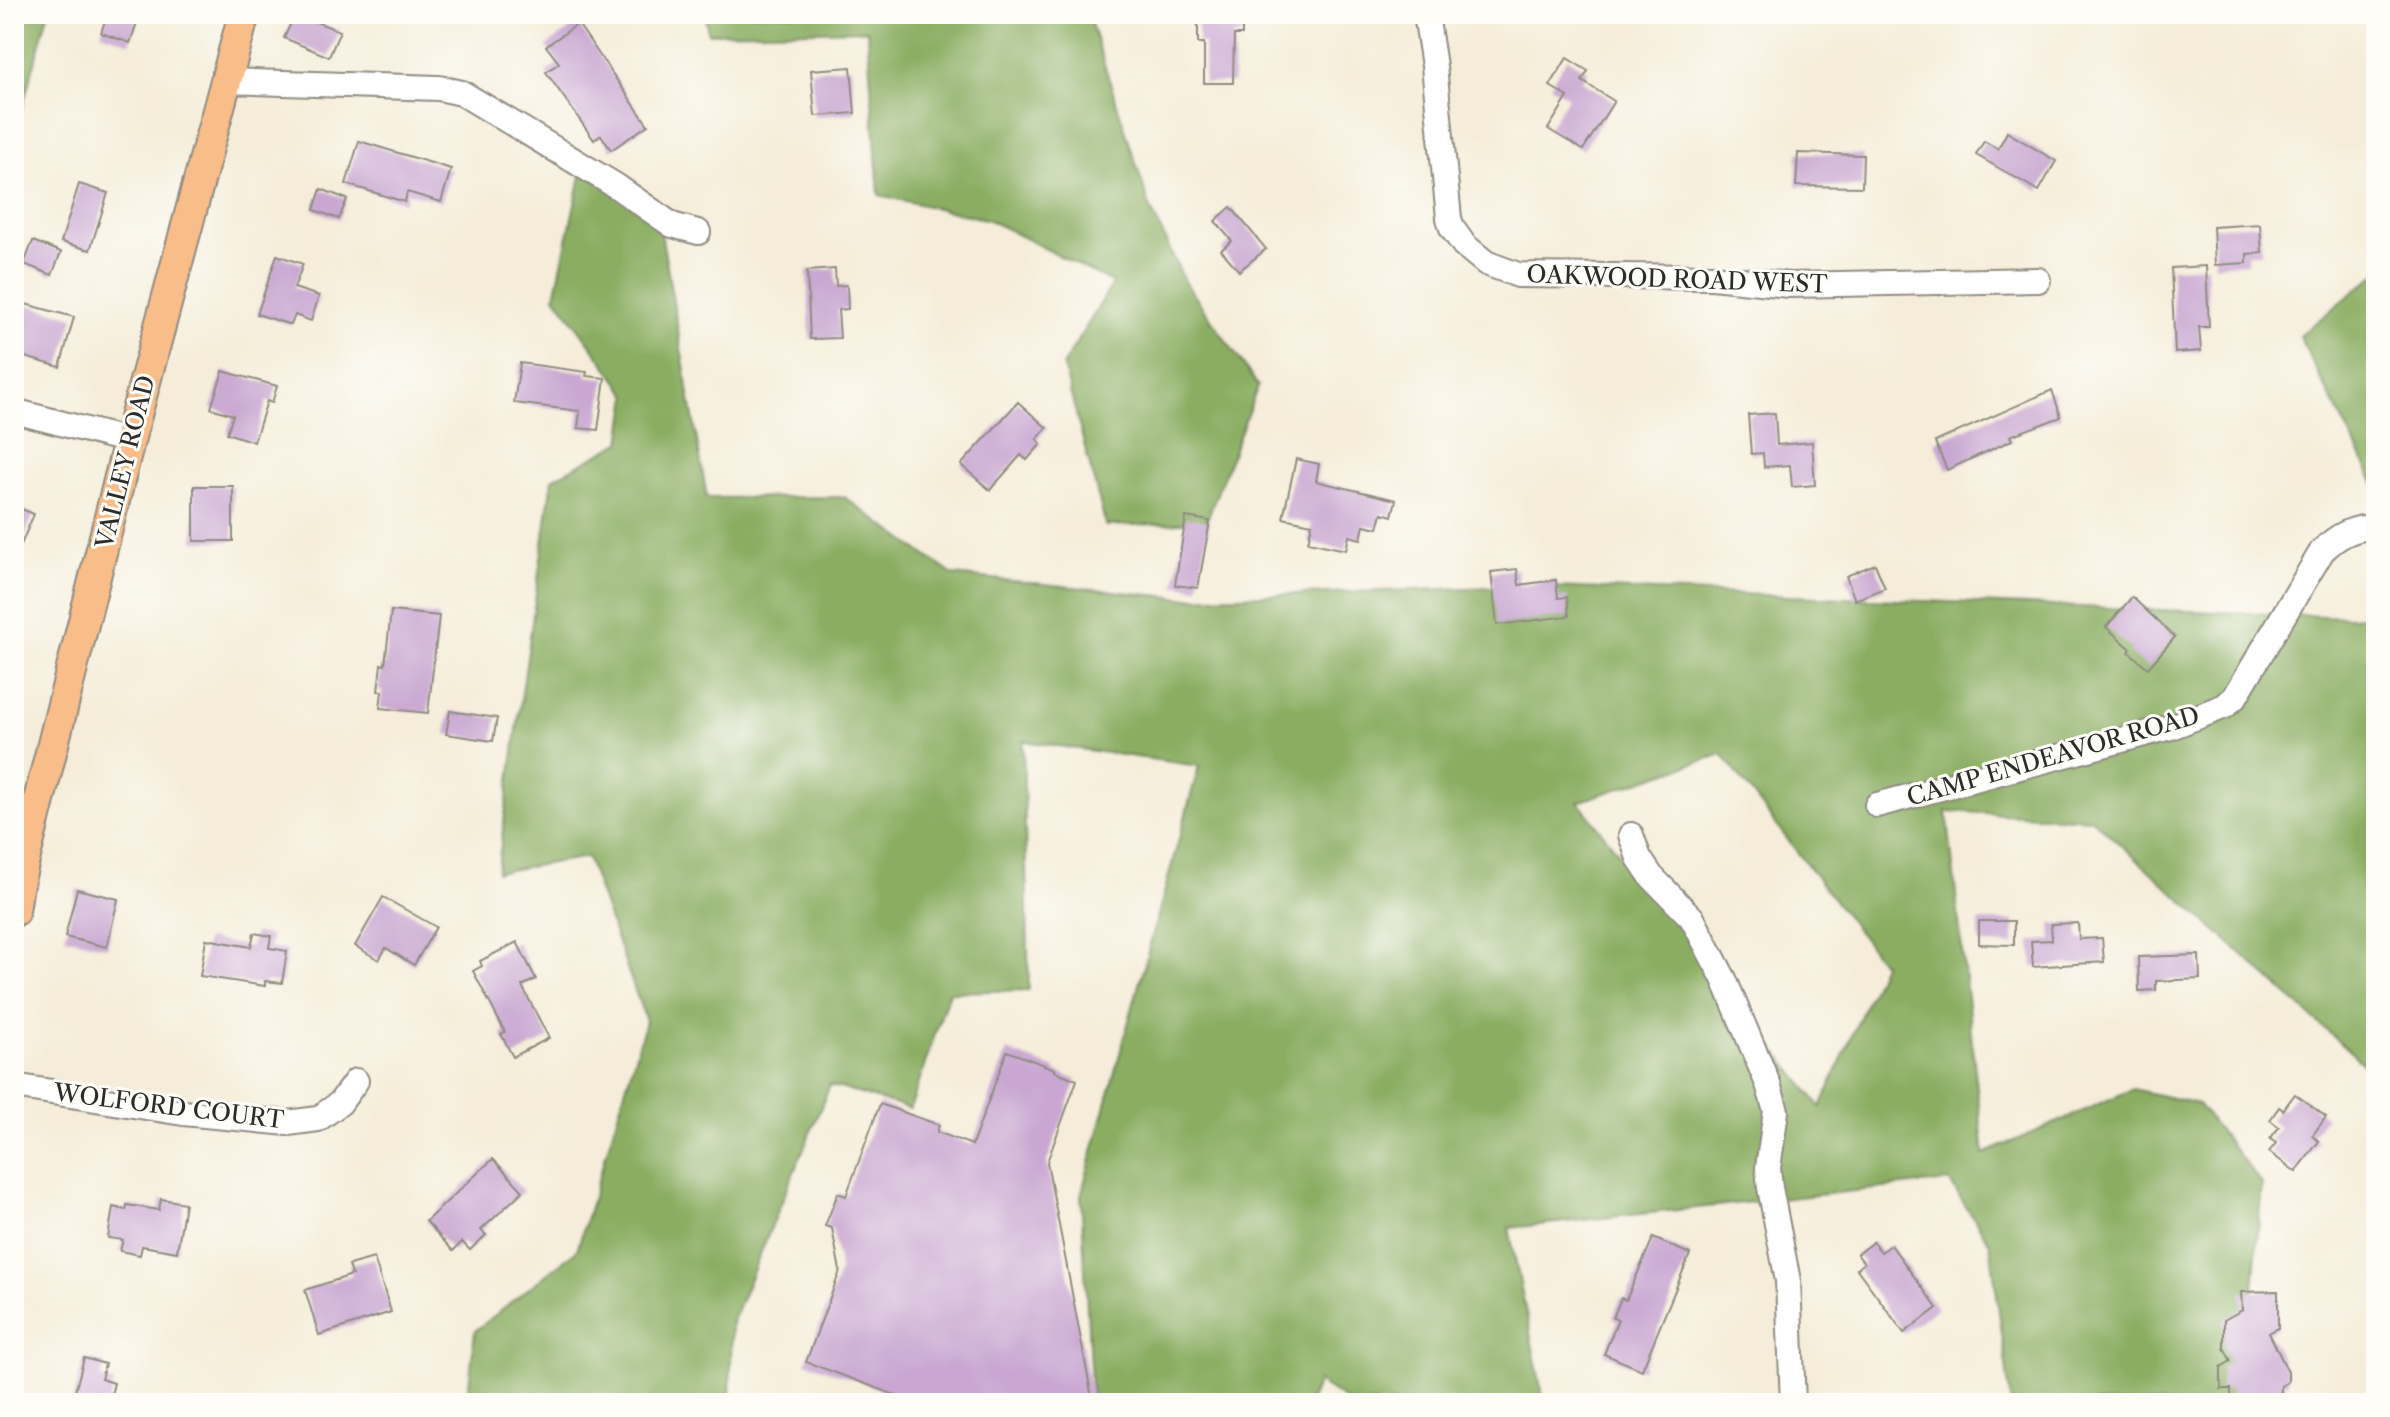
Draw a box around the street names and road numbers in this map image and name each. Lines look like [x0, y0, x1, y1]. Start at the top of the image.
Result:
street label: OAKWOOD ROAD WEST [1526, 259, 1828, 299]
street label: VALLEY ROAD [89, 372, 161, 553]
street label: CAMP ENDEAVOR ROAD [1903, 700, 2203, 812]
street label: WOLFORD COURT [51, 1077, 286, 1134]

